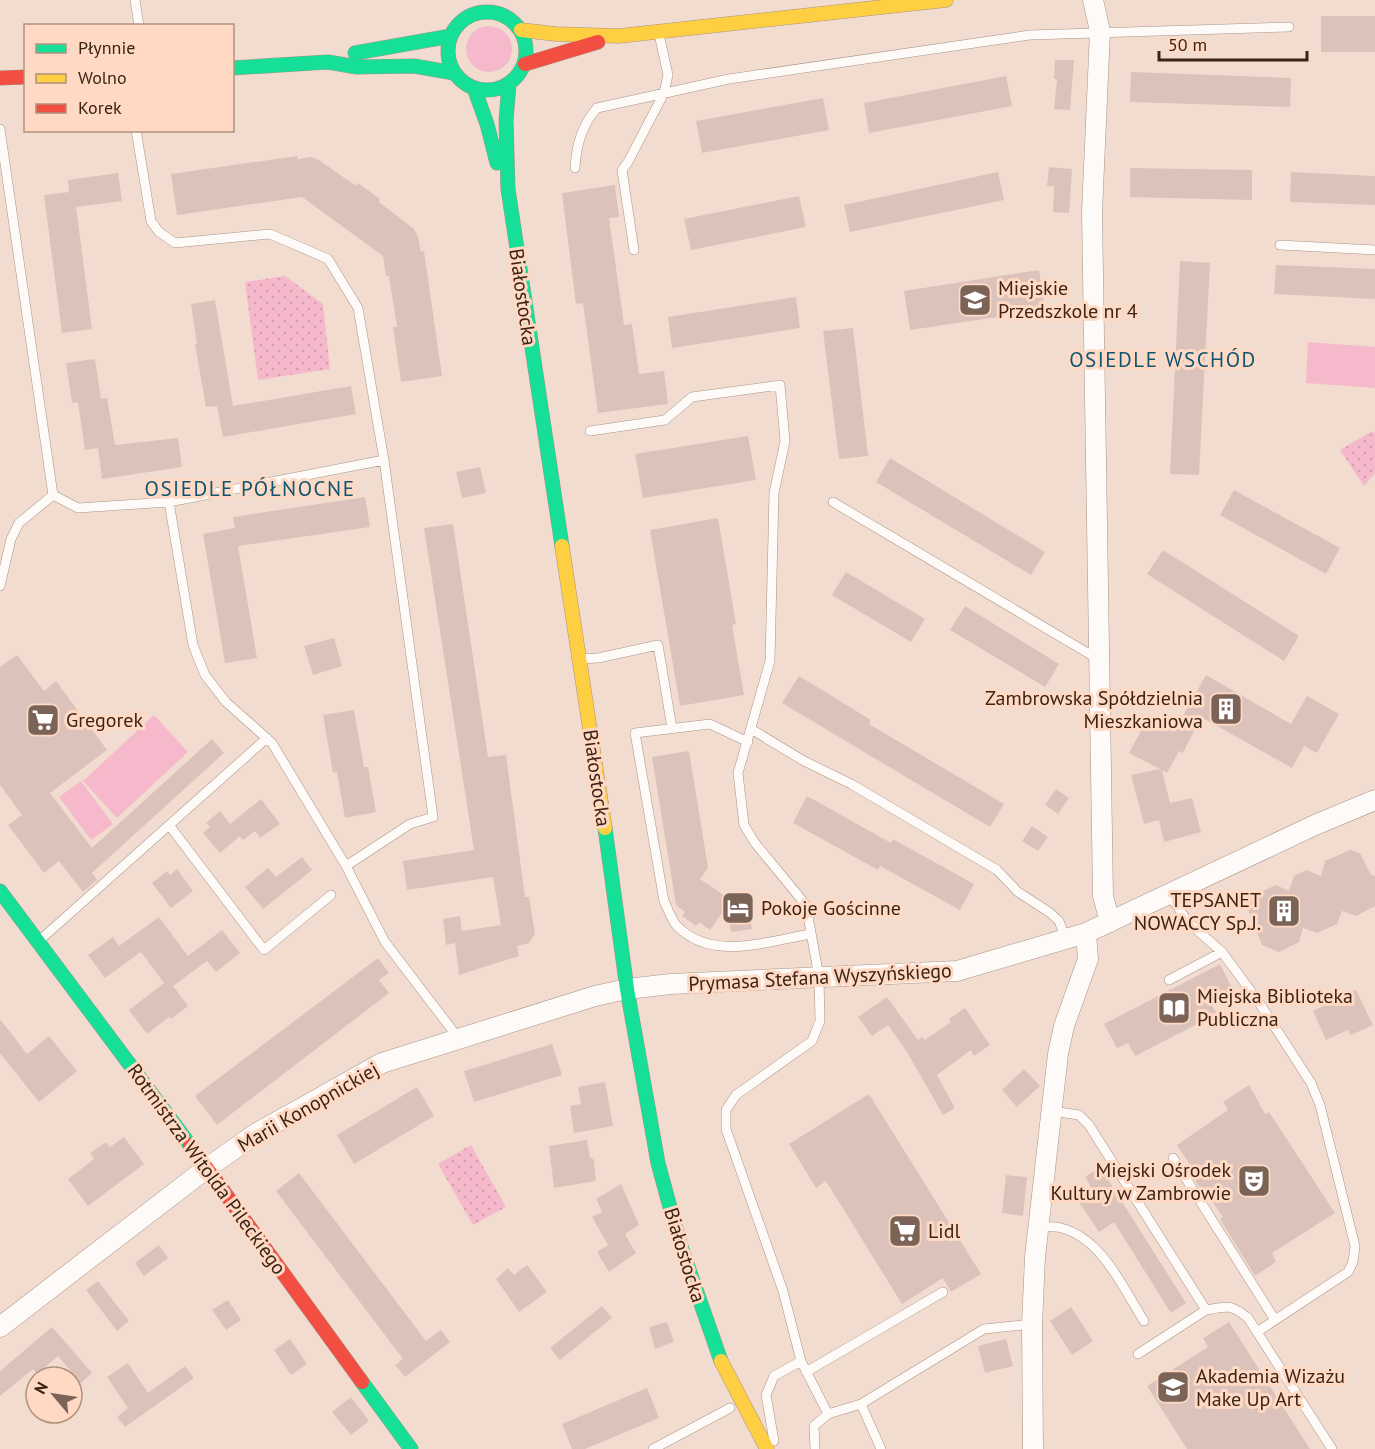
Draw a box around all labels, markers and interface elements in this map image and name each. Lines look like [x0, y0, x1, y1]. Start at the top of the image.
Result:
legend [24, 24, 234, 132]
scale bar [1159, 24, 1308, 62]
text: 50 m [1168, 33, 1207, 56]
text: Płynnie [78, 36, 135, 59]
text: Wolno [78, 66, 127, 89]
text: Korek [78, 96, 122, 119]
street label: Białostocka [503, 247, 543, 347]
place label: Miejskie Przedszkole nr 4 [998, 275, 1138, 324]
school or university icon: Miejskie Przedszkole nr 4 [957, 282, 993, 318]
district label: OSIEDLE WSCHÓD [1069, 346, 1257, 373]
district label: OSIEDLE PÓŁNOCNE [145, 475, 355, 502]
place label: Zambrowska Spółdzielnia Mieszkaniowa [985, 685, 1203, 734]
building icon: Zambrowska Spółdzielnia Mieszkaniowa [1208, 691, 1244, 727]
supermarket icon: Gregorek [25, 702, 61, 738]
place label: Gregorek [66, 707, 143, 733]
street label: Białostocka [577, 728, 617, 828]
place label: TEPSANET NOWACCY Sp.J. [1134, 887, 1261, 936]
hotel icon: Pokoje Gościnne [720, 890, 756, 926]
building icon: TEPSANET NOWACCY Sp.J. [1266, 893, 1302, 929]
place label: Pokoje Gościnne [761, 895, 901, 921]
street label: Prymasa Stefana Wyszyńskiego [688, 957, 952, 997]
place label: Miejska Biblioteka Publiczna [1197, 983, 1353, 1032]
library icon: Miejska Biblioteka Publiczna [1156, 990, 1192, 1026]
street label: Marii Konopnickiej [233, 1056, 383, 1158]
street label: Rotmistrza Witolda Pileckiego [122, 1058, 292, 1280]
place label: Miejski Ośrodek Kultury w Zambrowie [1050, 1157, 1231, 1206]
theatre icon: Miejski Ośrodek Kultury w Zambrowie [1236, 1163, 1272, 1199]
street label: Białostocka [658, 1204, 712, 1306]
supermarket icon: Lidl [887, 1213, 923, 1249]
place label: Lidl [928, 1218, 960, 1244]
place label: Akademia Wizażu Make Up Art [1196, 1363, 1345, 1412]
north arrow [24, 1365, 84, 1425]
school or university icon: Akademia Wizażu Make Up Art [1155, 1369, 1191, 1405]
text: N [30, 1378, 52, 1397]

